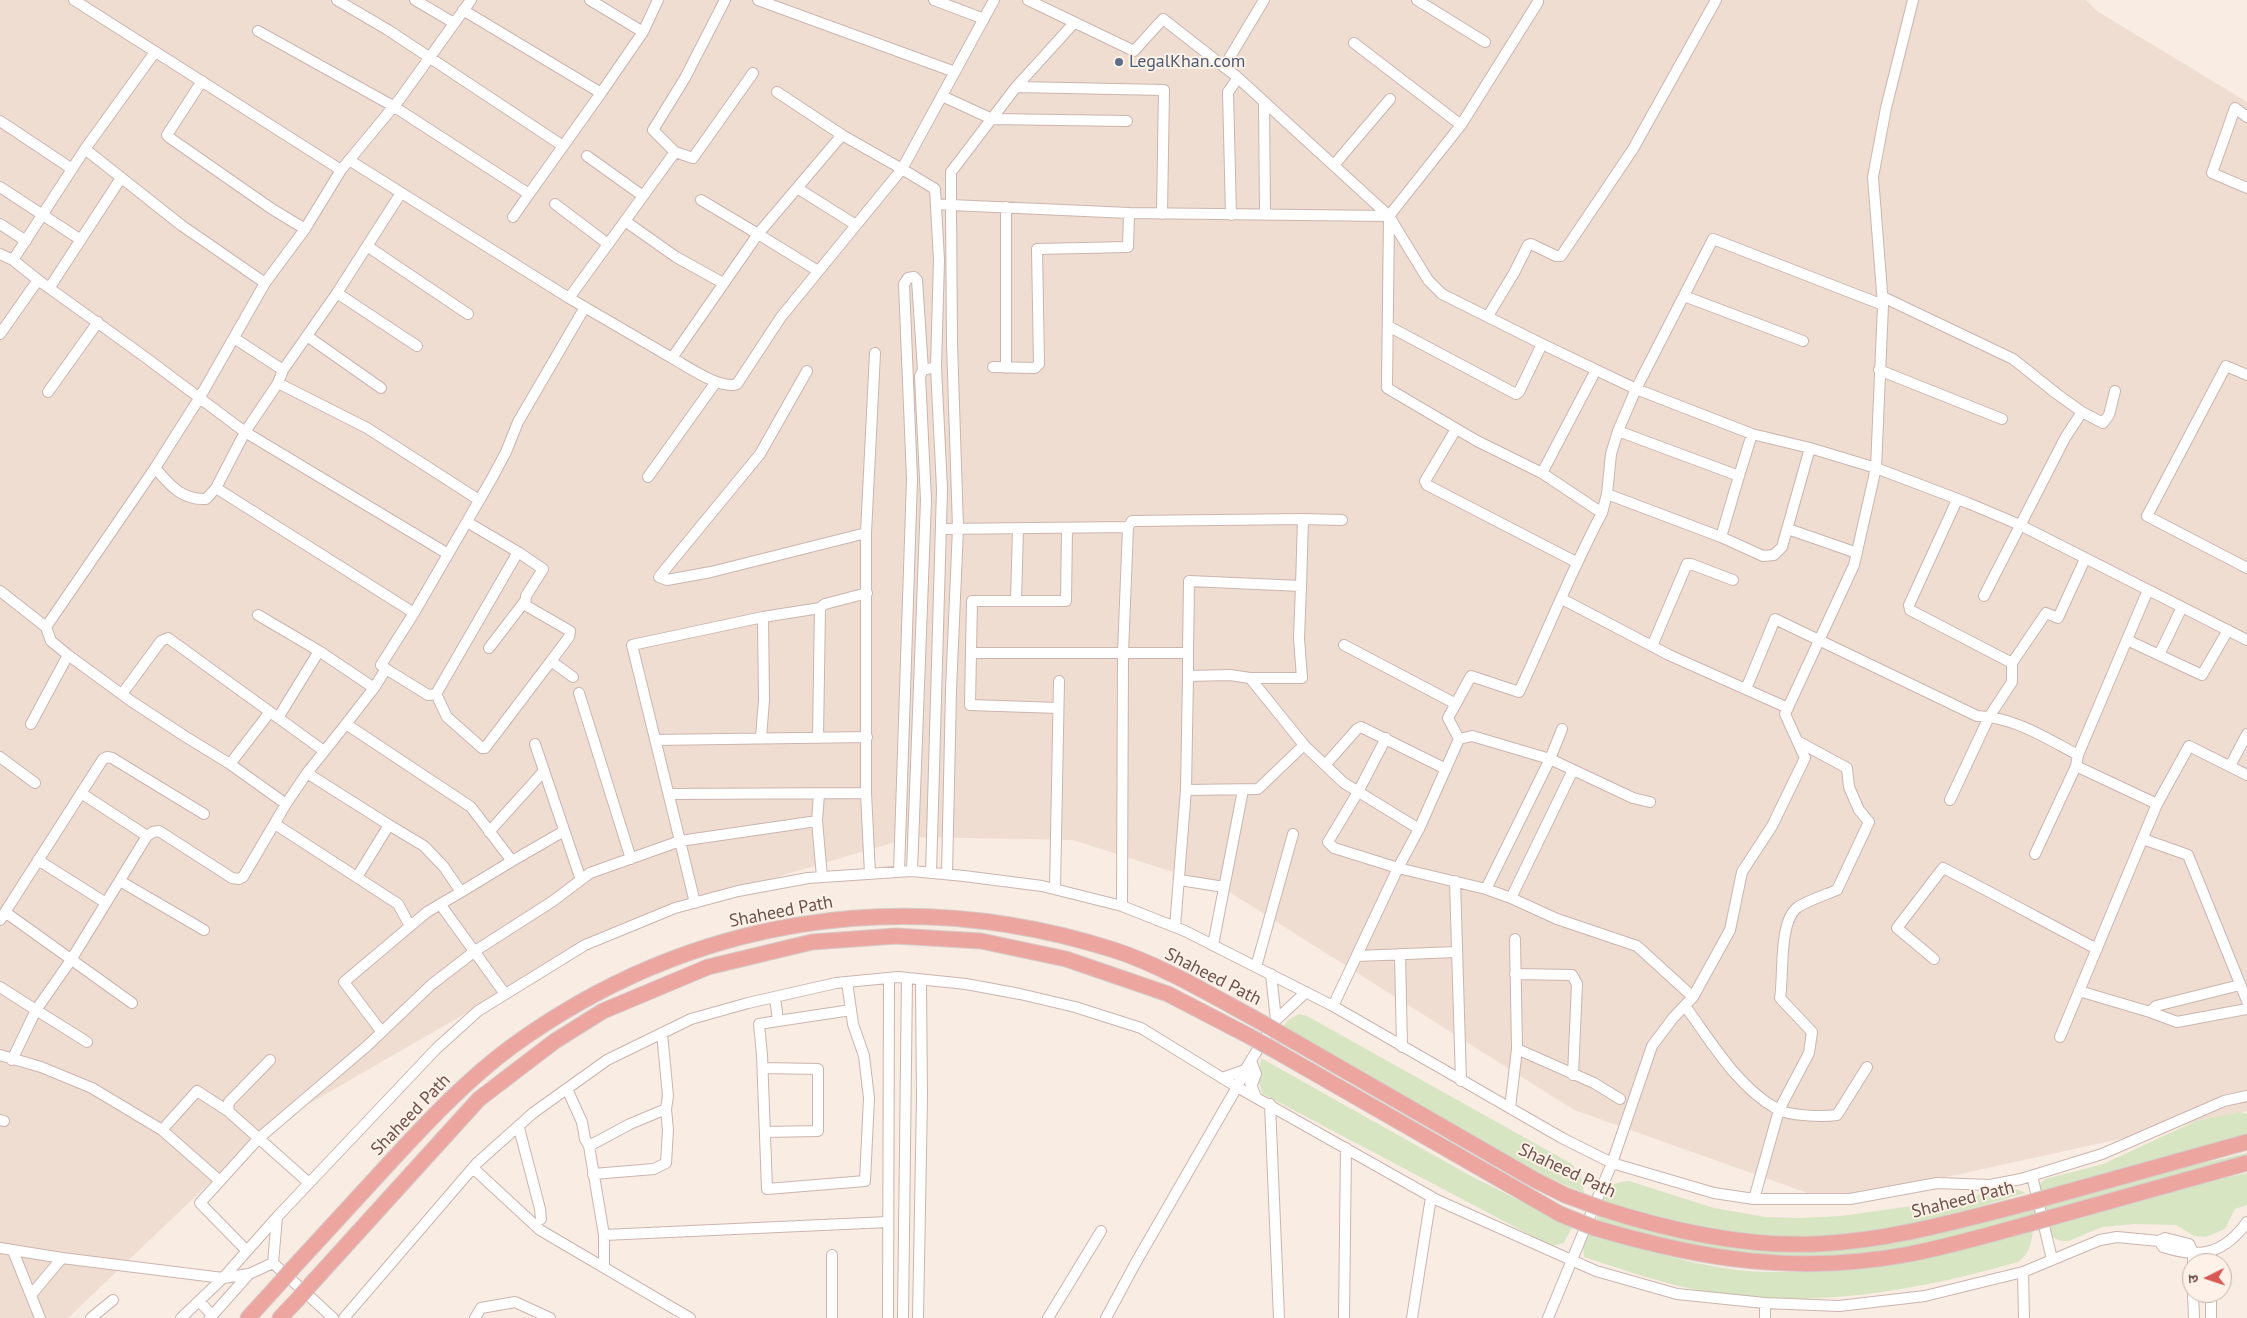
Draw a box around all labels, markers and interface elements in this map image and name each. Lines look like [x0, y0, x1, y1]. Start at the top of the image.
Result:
place label: LegalKhan.com [1129, 51, 1245, 73]
marker: LegalKhan.com [1113, 56, 1125, 68]
street label: Shaheed Path [727, 891, 835, 933]
street label: Shaheed Path [1161, 944, 1265, 1010]
street label: Shaheed Path [367, 1070, 455, 1160]
street label: Shaheed Path [1515, 1139, 1619, 1203]
street label: Shaheed Path [1909, 1177, 2017, 1223]
north arrow [2182, 1253, 2232, 1303]
text: उ [2184, 1274, 2202, 1284]

